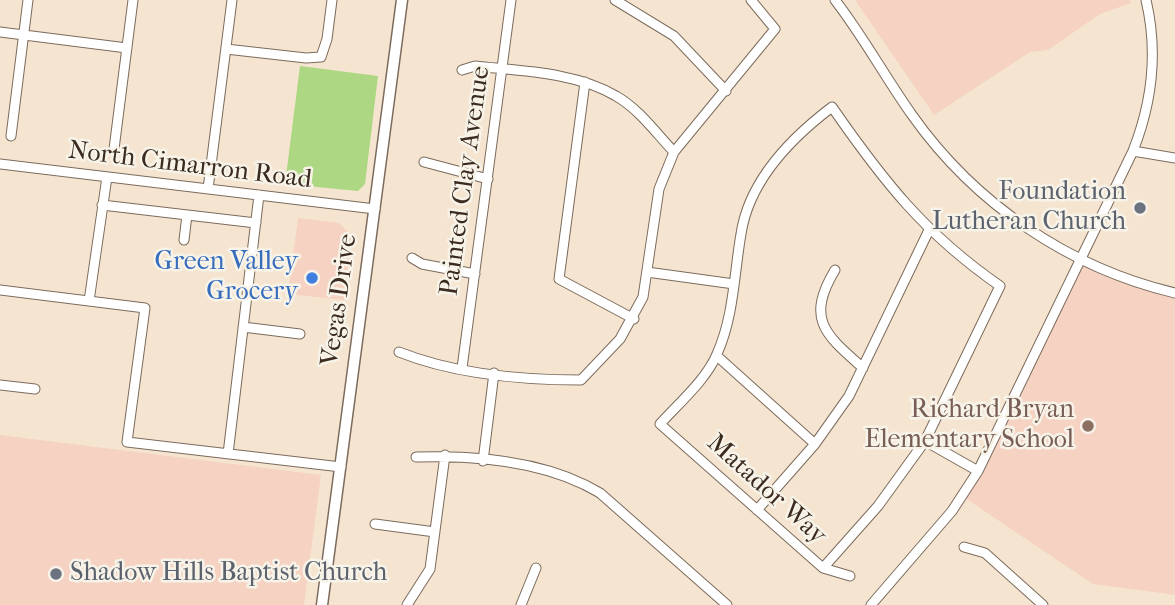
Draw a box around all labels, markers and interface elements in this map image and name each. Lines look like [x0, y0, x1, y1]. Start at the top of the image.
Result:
street label: Painted Clay Avenue [434, 64, 498, 298]
street label: North Cimarron Road [66, 136, 314, 196]
place label: Foundation Lutheran Church [932, 177, 1126, 238]
marker: Foundation Lutheran Church [1132, 200, 1148, 216]
street label: Vegas Drive [315, 232, 365, 368]
place label: Green Valley Grocery [154, 247, 298, 308]
marker: Green Valley Grocery [304, 270, 320, 286]
place label: Richard Bryan Elementary School [865, 395, 1074, 457]
marker: Richard Bryan Elementary School [1080, 418, 1096, 434]
street label: Matador Way [700, 428, 832, 552]
place label: Shadow Hills Baptist Church [70, 558, 387, 590]
marker: Shadow Hills Baptist Church [48, 566, 64, 582]

